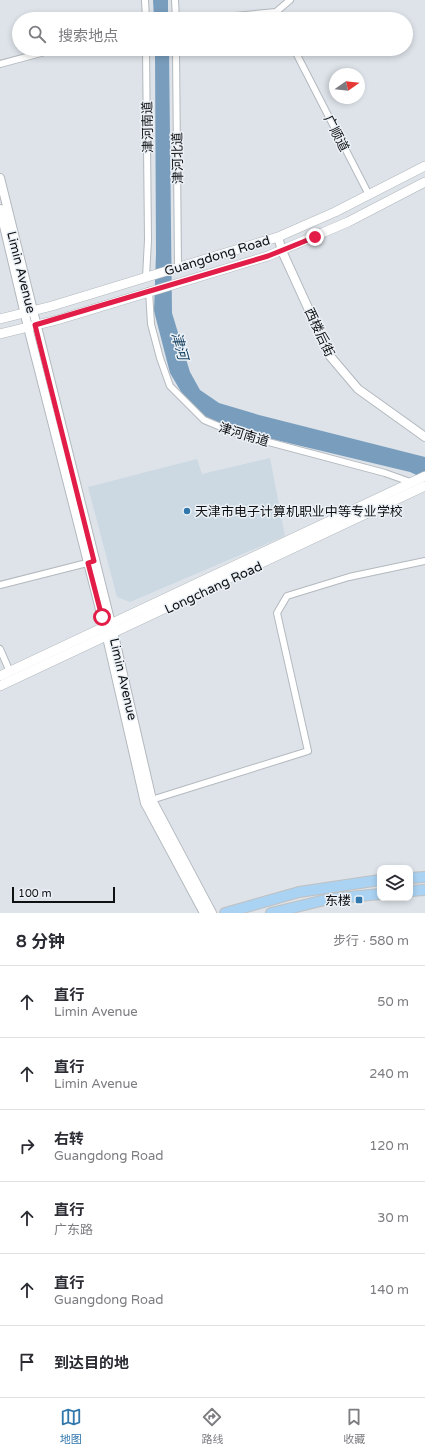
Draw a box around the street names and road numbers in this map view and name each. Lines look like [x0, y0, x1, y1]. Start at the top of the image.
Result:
street label: 津河南道 [140, 101, 156, 153]
street label: 广顺道 [320, 112, 352, 154]
street label: 津河北道 [170, 132, 186, 184]
street label: Limin Avenue [3, 230, 39, 315]
street label: Guangdong Road [163, 232, 272, 280]
street label: 西楼后街 [301, 305, 337, 359]
street label: 津河南道 [216, 420, 271, 450]
street label: Longchang Road [162, 558, 265, 618]
street label: Limin Avenue [106, 637, 140, 722]

